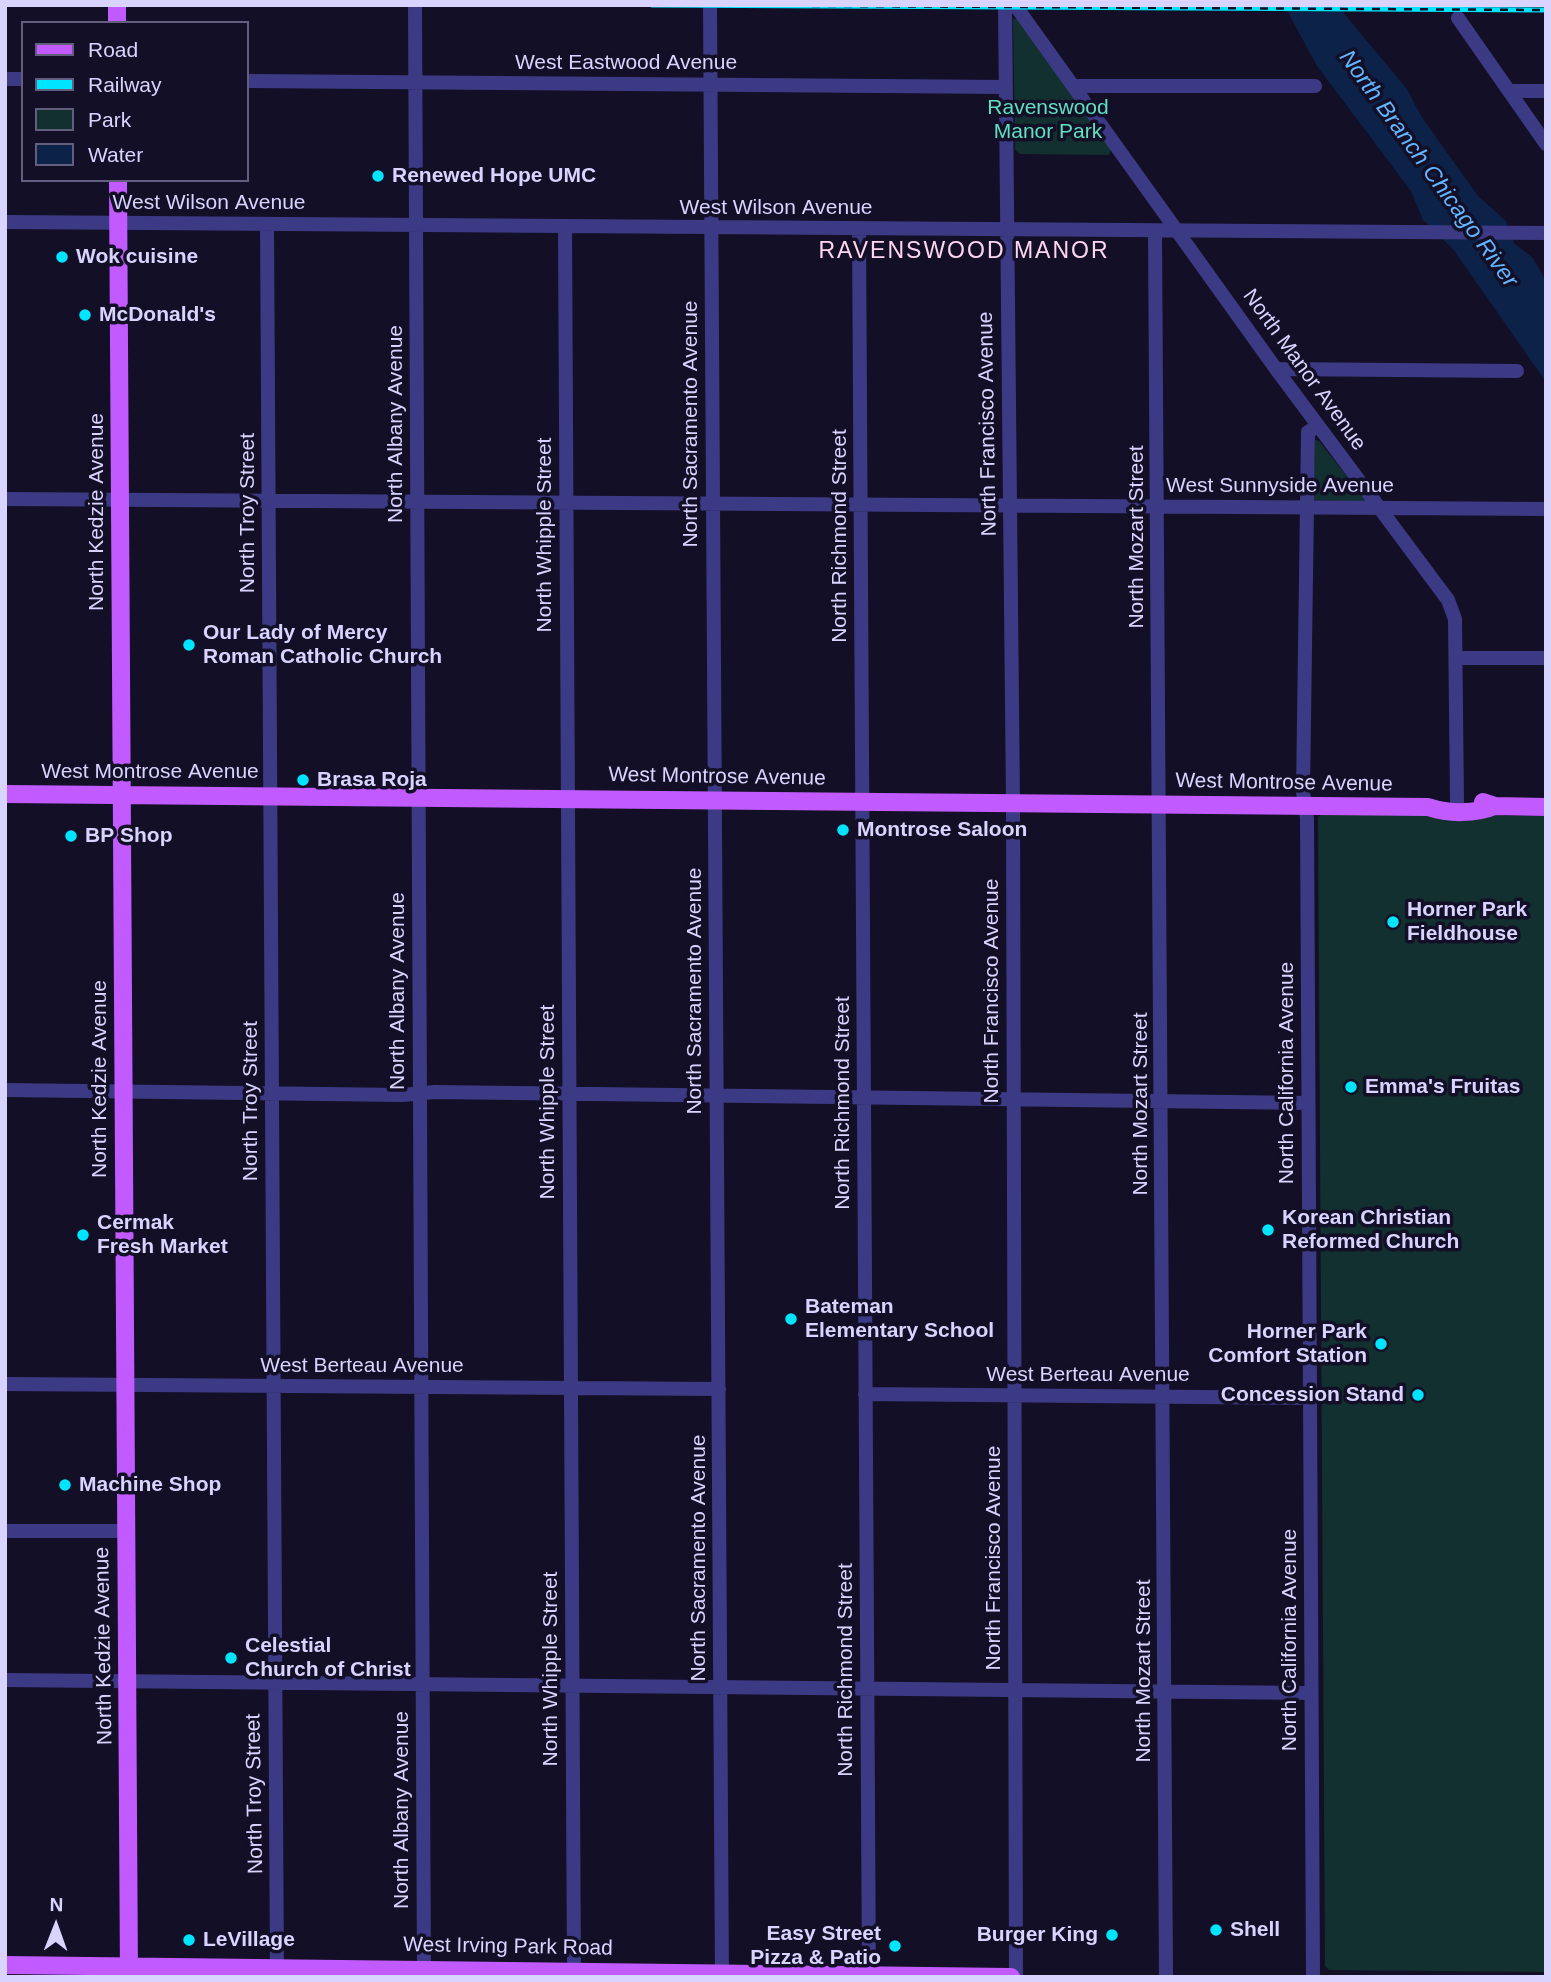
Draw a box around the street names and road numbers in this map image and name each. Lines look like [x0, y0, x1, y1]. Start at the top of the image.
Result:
street label: West Eastwood Avenue [515, 50, 737, 76]
street label: West Wilson Avenue [113, 190, 305, 216]
street label: West Wilson Avenue [680, 195, 872, 221]
street label: North Manor Avenue [1237, 284, 1371, 456]
street label: North Sacramento Avenue [678, 300, 704, 548]
street label: North Francisco Avenue [973, 311, 1003, 537]
street label: North Albany Avenue [383, 325, 409, 523]
street label: North Kedzie Avenue [84, 413, 110, 611]
street label: North Richmond Street [827, 429, 853, 643]
street label: North Troy Street [235, 433, 261, 593]
street label: North Whipple Street [532, 438, 558, 632]
street label: North Mozart Street [1124, 445, 1150, 629]
street label: West Sunnyside Avenue [1166, 473, 1394, 499]
street label: West Montrose Avenue [41, 759, 259, 785]
street label: West Montrose Avenue [608, 763, 826, 791]
street label: West Montrose Avenue [1175, 769, 1393, 797]
street label: North Sacramento Avenue [682, 867, 708, 1115]
street label: North Francisco Avenue [979, 879, 1005, 1103]
street label: North Albany Avenue [385, 892, 411, 1090]
street label: North California Avenue [1274, 962, 1300, 1184]
street label: North Kedzie Avenue [87, 980, 113, 1178]
street label: North Richmond Street [830, 996, 856, 1210]
street label: North Whipple Street [535, 1005, 561, 1199]
street label: North Mozart Street [1128, 1012, 1154, 1196]
street label: North Troy Street [238, 1021, 264, 1181]
street label: West Berteau Avenue [260, 1353, 464, 1379]
street label: West Berteau Avenue [986, 1362, 1190, 1388]
street label: North Sacramento Avenue [686, 1434, 712, 1682]
street label: North Francisco Avenue [981, 1446, 1007, 1670]
street label: North California Avenue [1277, 1529, 1303, 1751]
street label: North Kedzie Avenue [90, 1547, 118, 1745]
street label: North Richmond Street [833, 1563, 859, 1777]
street label: North Whipple Street [538, 1572, 564, 1766]
street label: North Mozart Street [1131, 1579, 1157, 1763]
street label: North Albany Avenue [389, 1711, 415, 1909]
street label: North Troy Street [241, 1714, 269, 1874]
street label: West Irving Park Road [403, 1933, 613, 1961]

